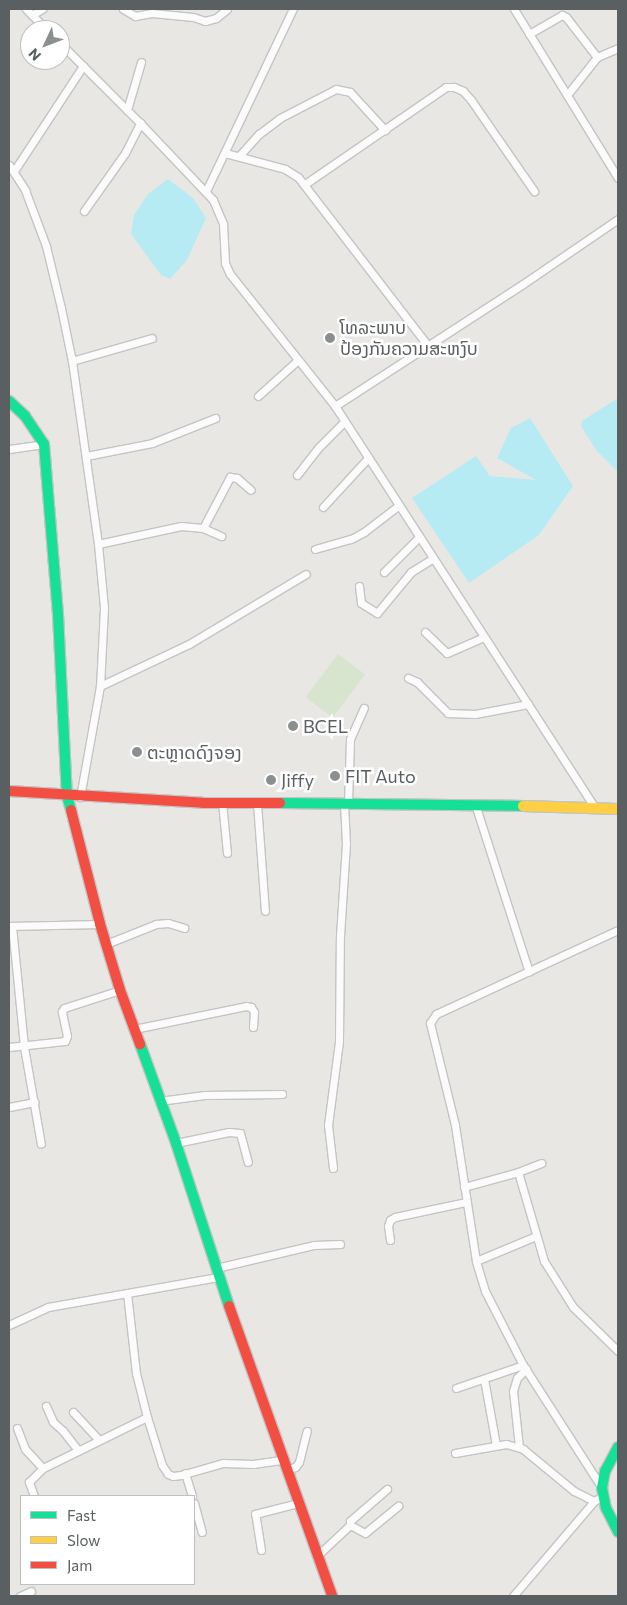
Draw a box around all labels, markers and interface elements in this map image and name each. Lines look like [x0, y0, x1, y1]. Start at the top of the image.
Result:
north arrow [20, 20, 70, 70]
text: N [25, 45, 44, 65]
place label: ໂທລະພາບ ປ້ອງກັນຄວາມສະຫງົບ [340, 317, 478, 359]
marker: ໂທລະພາບ ປ້ອງກັນຄວາມສະຫງົບ [324, 332, 336, 344]
place label: BCEL [303, 715, 348, 737]
marker: BCEL [287, 720, 299, 732]
place label: ຕະຫຼາດດົງຈອງ [147, 741, 242, 763]
marker: ຕະຫຼາດດົງຈອງ [131, 746, 143, 758]
place label: FIT Auto [345, 765, 416, 787]
place label: Jiffy [281, 769, 314, 791]
marker: FIT Auto [329, 770, 341, 782]
marker: Jiffy [265, 774, 277, 786]
legend [20, 1495, 195, 1585]
text: Fast [67, 1506, 96, 1524]
text: Slow [67, 1531, 100, 1549]
text: Jam [67, 1556, 92, 1574]

